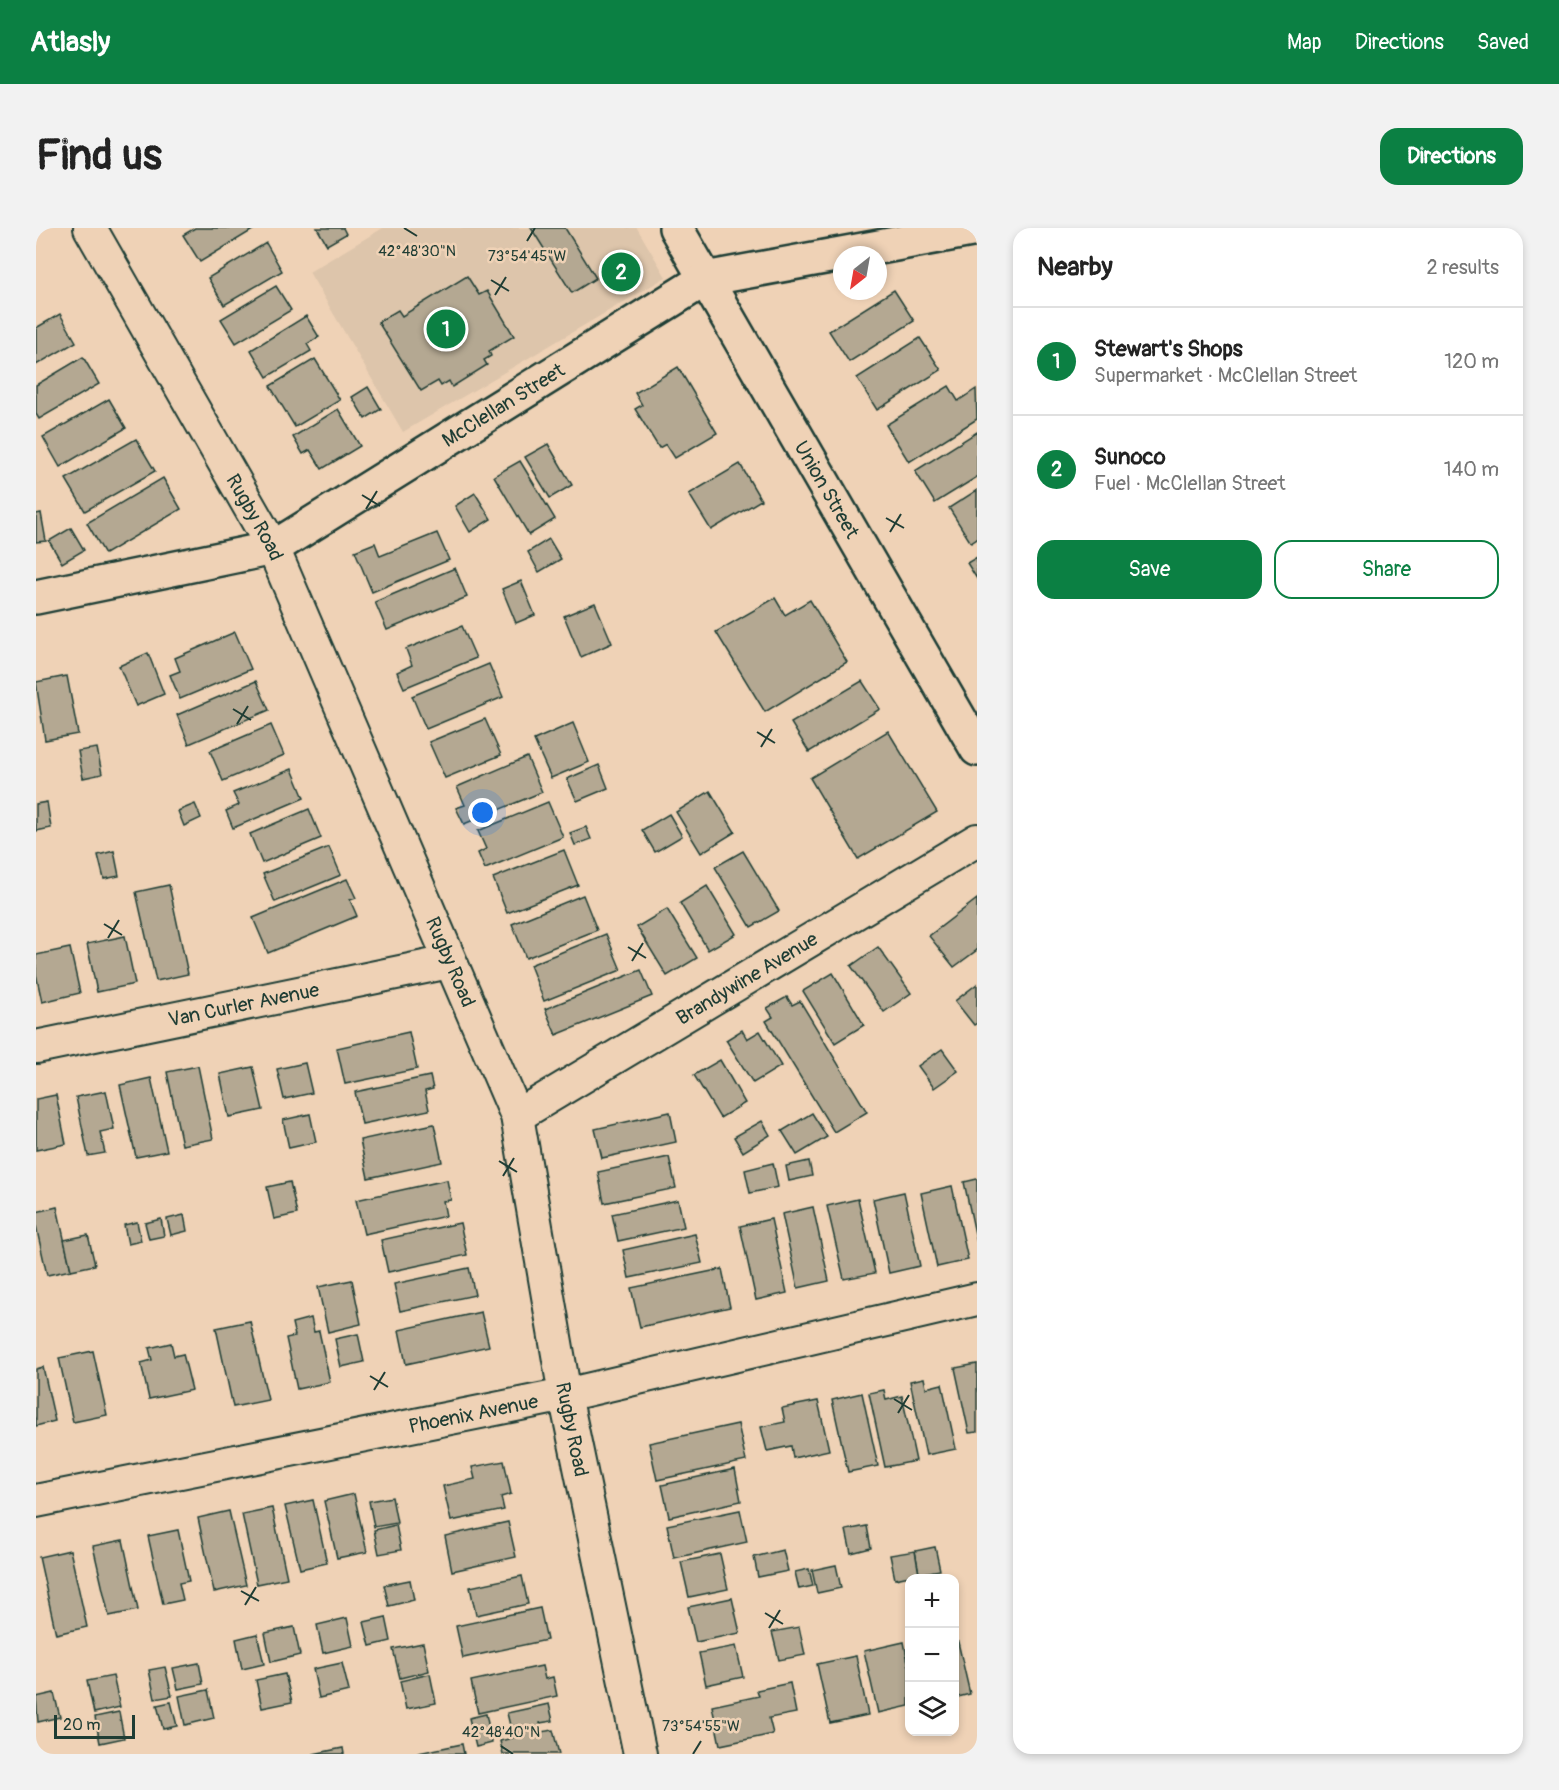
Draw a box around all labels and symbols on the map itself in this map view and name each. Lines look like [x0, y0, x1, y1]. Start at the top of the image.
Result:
text: 42°48'30"N [378, 242, 456, 261]
north arrow [833, 246, 887, 300]
text: 73°54'45"W [488, 247, 566, 266]
pin: 2 [602, 250, 640, 294]
pin: 1 [426, 306, 466, 352]
street label: McClellan Street [437, 357, 570, 453]
street label: Union Street [789, 436, 865, 544]
street label: Rugby Road [220, 469, 289, 564]
your location [468, 798, 497, 827]
street label: Rugby Road [420, 913, 481, 1011]
street label: Brandywine Avenue [672, 926, 823, 1031]
street label: Van Curler Avenue [166, 977, 322, 1032]
street label: Rugby Road [550, 1380, 594, 1479]
street label: Phoenix Avenue [407, 1389, 540, 1439]
scale bar [54, 1712, 135, 1740]
text: 73°54'55"W [662, 1717, 740, 1736]
text: 42°48'40"N [462, 1723, 540, 1742]

